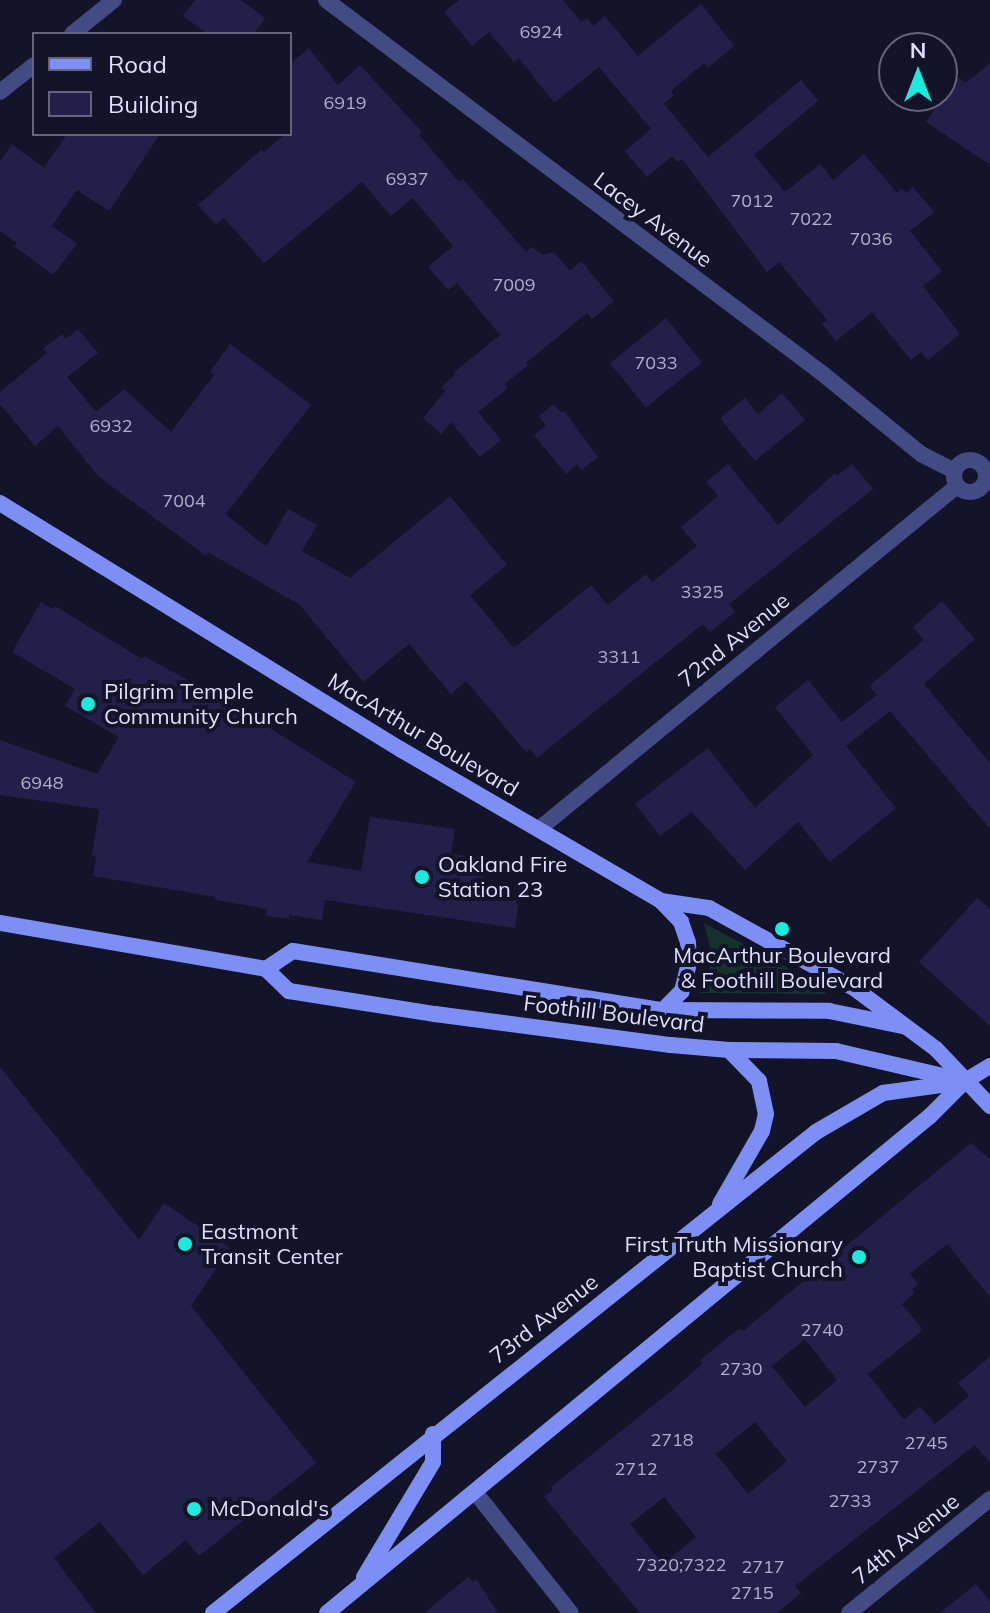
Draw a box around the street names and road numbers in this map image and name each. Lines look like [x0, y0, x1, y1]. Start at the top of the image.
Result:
street label: Lacey Avenue [588, 167, 718, 273]
street label: 72nd Avenue [673, 587, 795, 693]
street label: MacArthur Boulevard [323, 668, 523, 802]
street label: Foothill Boulevard [522, 990, 706, 1038]
street label: 73rd Avenue [485, 1269, 603, 1369]
street label: 74th Avenue [847, 1488, 965, 1590]

